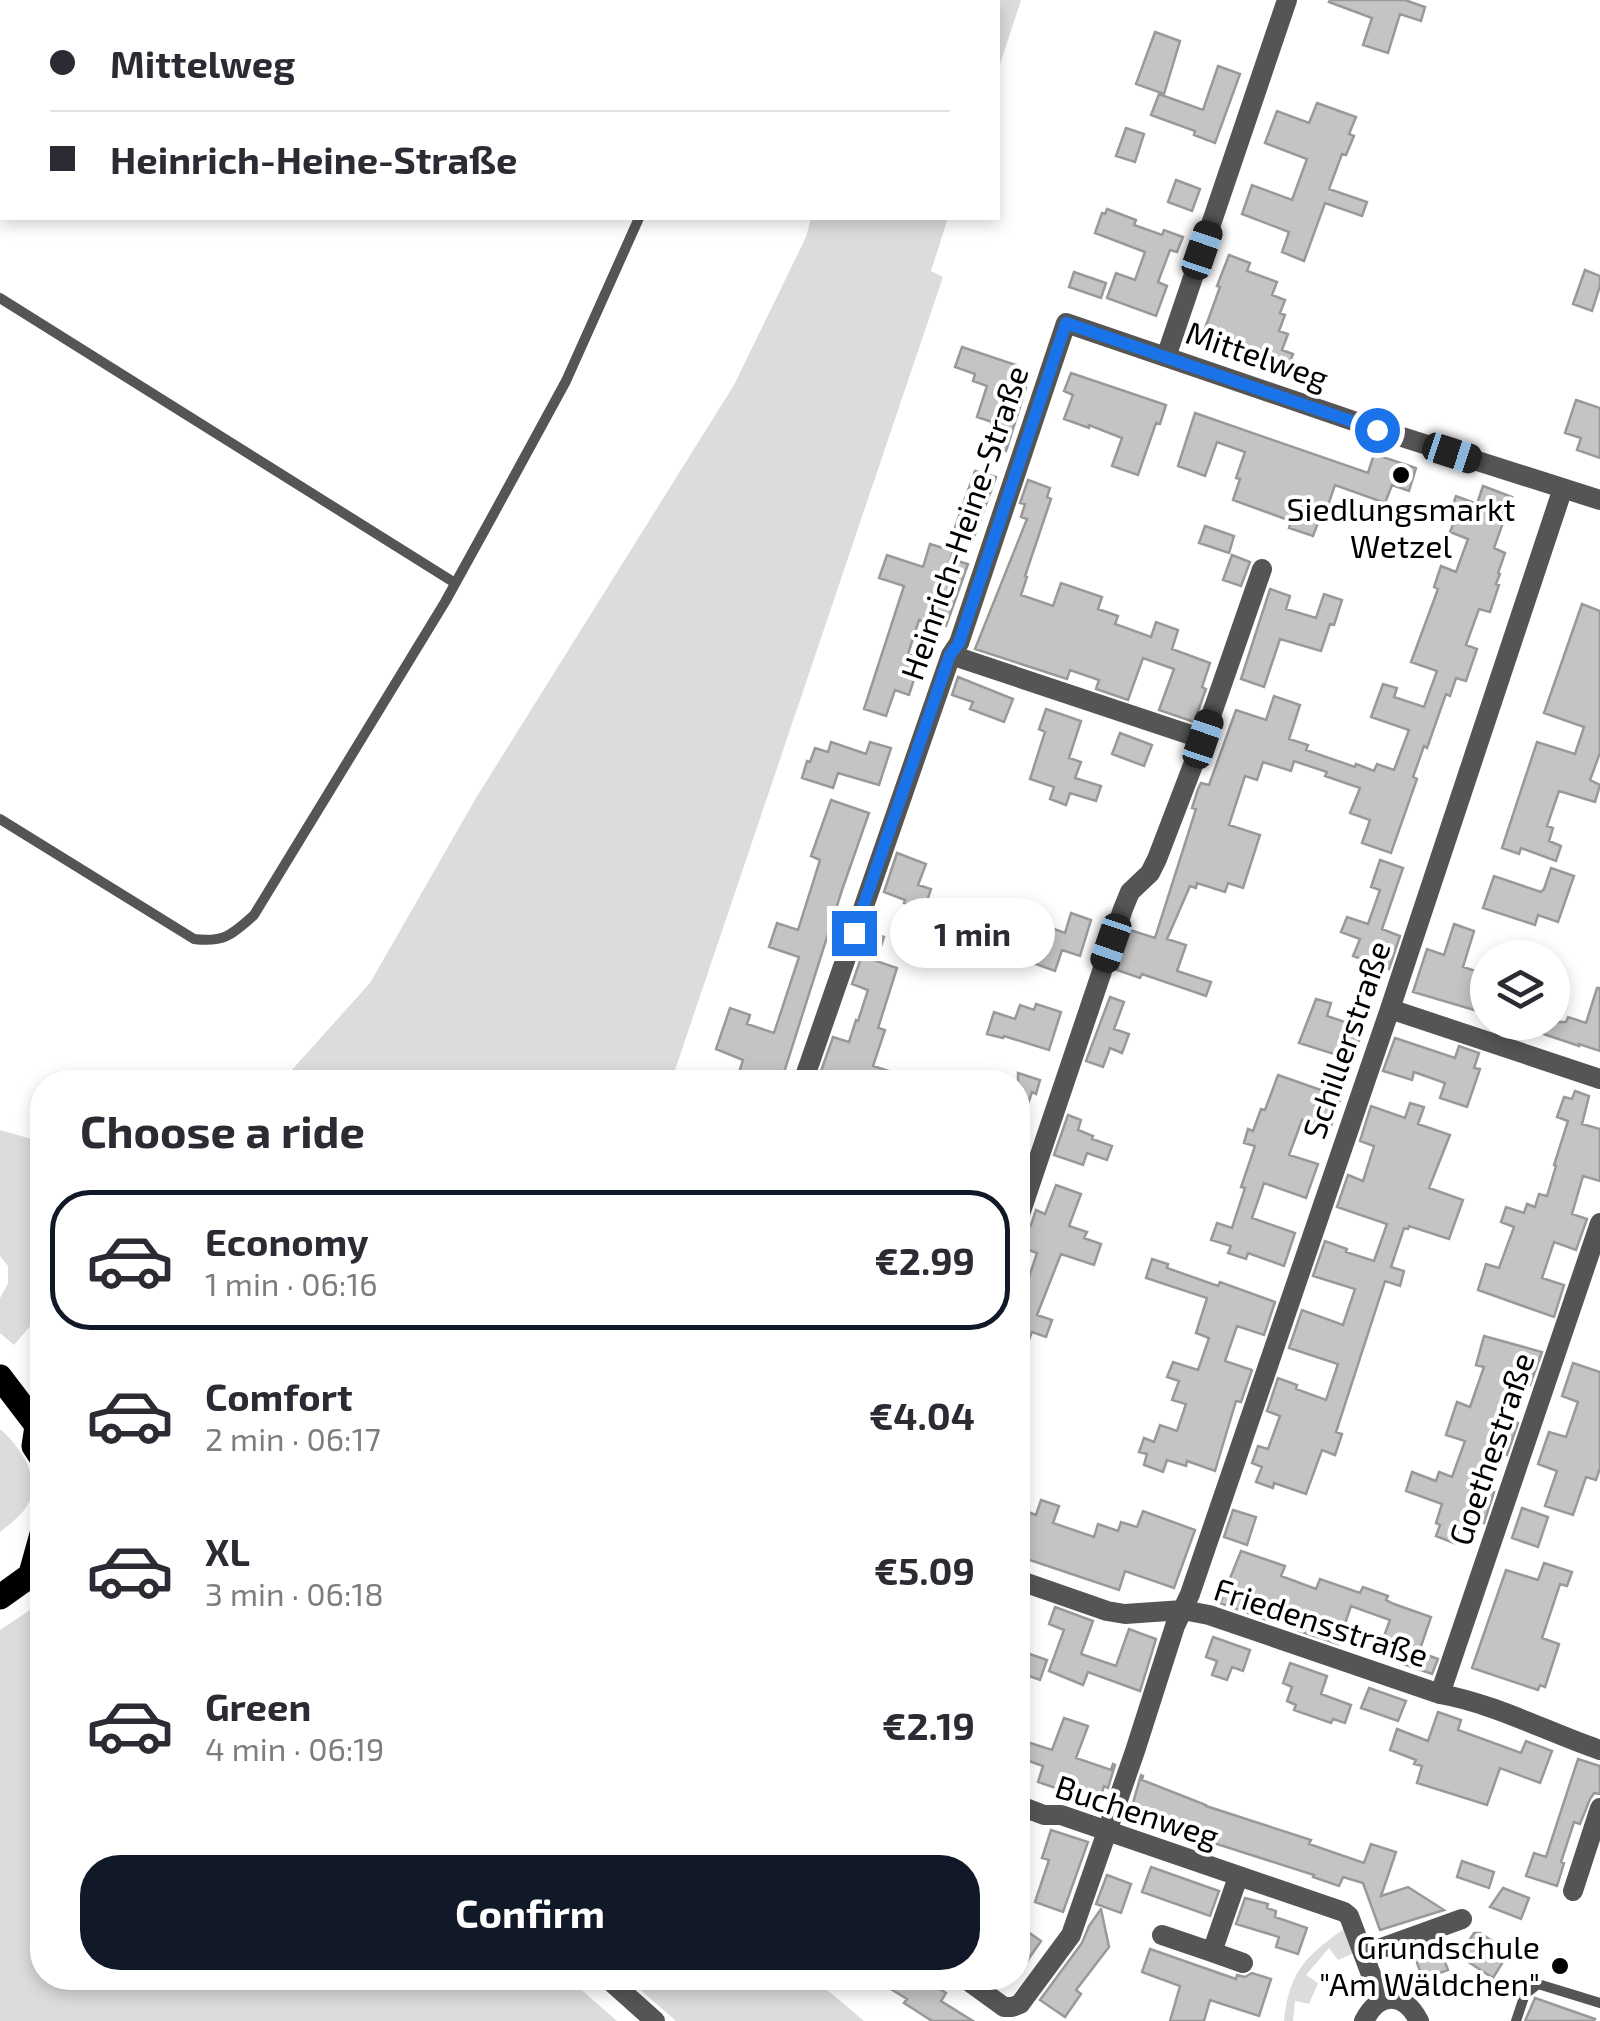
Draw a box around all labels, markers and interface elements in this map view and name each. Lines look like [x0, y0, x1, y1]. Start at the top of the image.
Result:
text: Mittelweg [110, 40, 295, 86]
text: Heinrich-Heine-Straße [110, 136, 517, 182]
car [1178, 217, 1226, 283]
street label: Mittelweg [1182, 312, 1334, 396]
street label: Heinrich-Heine-Straße [891, 360, 1035, 684]
route start [1355, 408, 1400, 453]
car [1419, 429, 1485, 477]
marker: Siedlungsmarkt Wetzel [1390, 464, 1412, 486]
place label: Siedlungsmarkt Wetzel [1287, 489, 1515, 564]
car [1179, 706, 1227, 772]
callout: 1 min [889, 898, 1054, 968]
car [1087, 910, 1135, 976]
route end [832, 911, 877, 956]
text: 1 min [934, 914, 1011, 952]
street label: Schillerstraße [1293, 935, 1397, 1143]
map controls [1470, 940, 1570, 1040]
button: layers [1470, 940, 1570, 1040]
text: Choose a ride [80, 1103, 365, 1157]
icon: car [85, 1215, 175, 1305]
text: Economy [205, 1218, 369, 1264]
text: €2.99 [874, 1237, 975, 1283]
text: 1 min · 06:16 [205, 1264, 377, 1302]
street label: Goethestraße [1439, 1347, 1541, 1550]
icon: car [85, 1370, 175, 1460]
text: Comfort [205, 1373, 353, 1419]
text: €4.04 [869, 1392, 975, 1438]
text: 2 min · 06:17 [205, 1419, 381, 1457]
icon: car [85, 1525, 175, 1615]
text: XL [205, 1528, 250, 1574]
text: €5.09 [874, 1547, 975, 1593]
street label: Friedensstraße [1210, 1569, 1433, 1674]
text: 3 min · 06:18 [205, 1574, 384, 1612]
icon: car [85, 1680, 175, 1770]
text: Green [205, 1683, 311, 1729]
text: €2.19 [882, 1702, 975, 1748]
text: 4 min · 06:19 [205, 1729, 384, 1767]
street label: Buchenweg [1051, 1766, 1224, 1854]
button: Confirm [80, 1855, 980, 1970]
place label: Grundschule "Am Wäldchen" [1319, 1927, 1540, 2002]
marker: Grundschule "Am Wäldchen" [1549, 1955, 1571, 1977]

